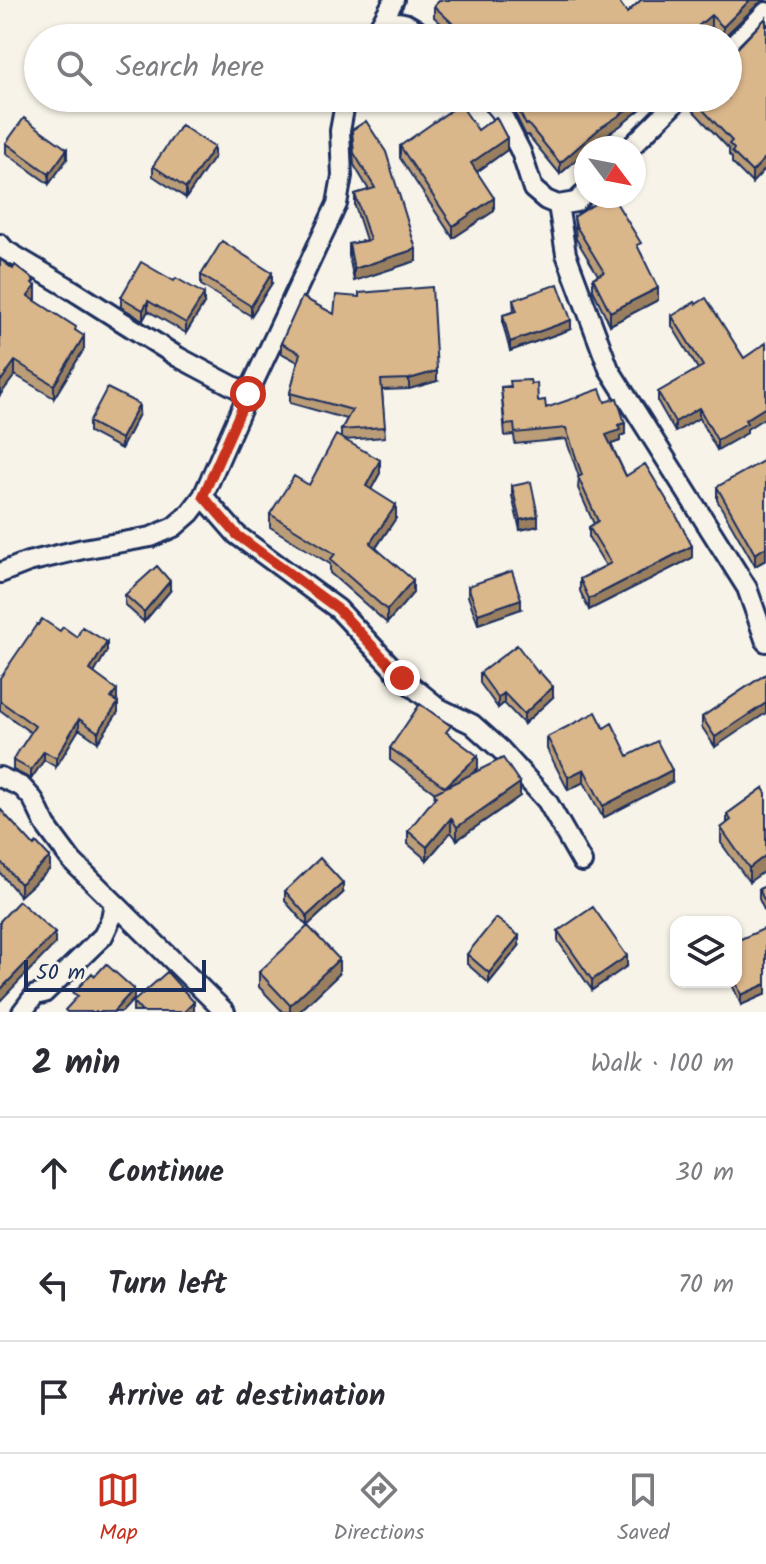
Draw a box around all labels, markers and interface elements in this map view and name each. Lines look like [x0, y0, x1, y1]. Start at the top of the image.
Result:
search box [24, 24, 742, 112]
text: Search here [116, 44, 264, 92]
icon: search [52, 46, 96, 90]
north arrow [574, 136, 646, 208]
route start [230, 376, 266, 412]
route end [384, 660, 420, 696]
map controls [670, 916, 742, 988]
button: layers [670, 916, 742, 988]
scale bar [24, 956, 206, 992]
text: 50 m [36, 956, 85, 991]
text: 2 min [32, 1037, 120, 1091]
text: Walk · 100 m [591, 1043, 734, 1085]
text: Continue [108, 1149, 224, 1197]
icon: ahead [32, 1151, 76, 1195]
text: 30 m [675, 1152, 734, 1194]
text: Turn left [108, 1261, 227, 1309]
icon: left [32, 1263, 76, 1307]
text: 70 m [678, 1264, 734, 1306]
text: Arrive at destination [108, 1373, 385, 1421]
icon: arrive [32, 1375, 76, 1419]
tab: Map [96, 1468, 140, 1551]
tab: Directions [333, 1468, 425, 1551]
tab: Saved [617, 1468, 670, 1551]

